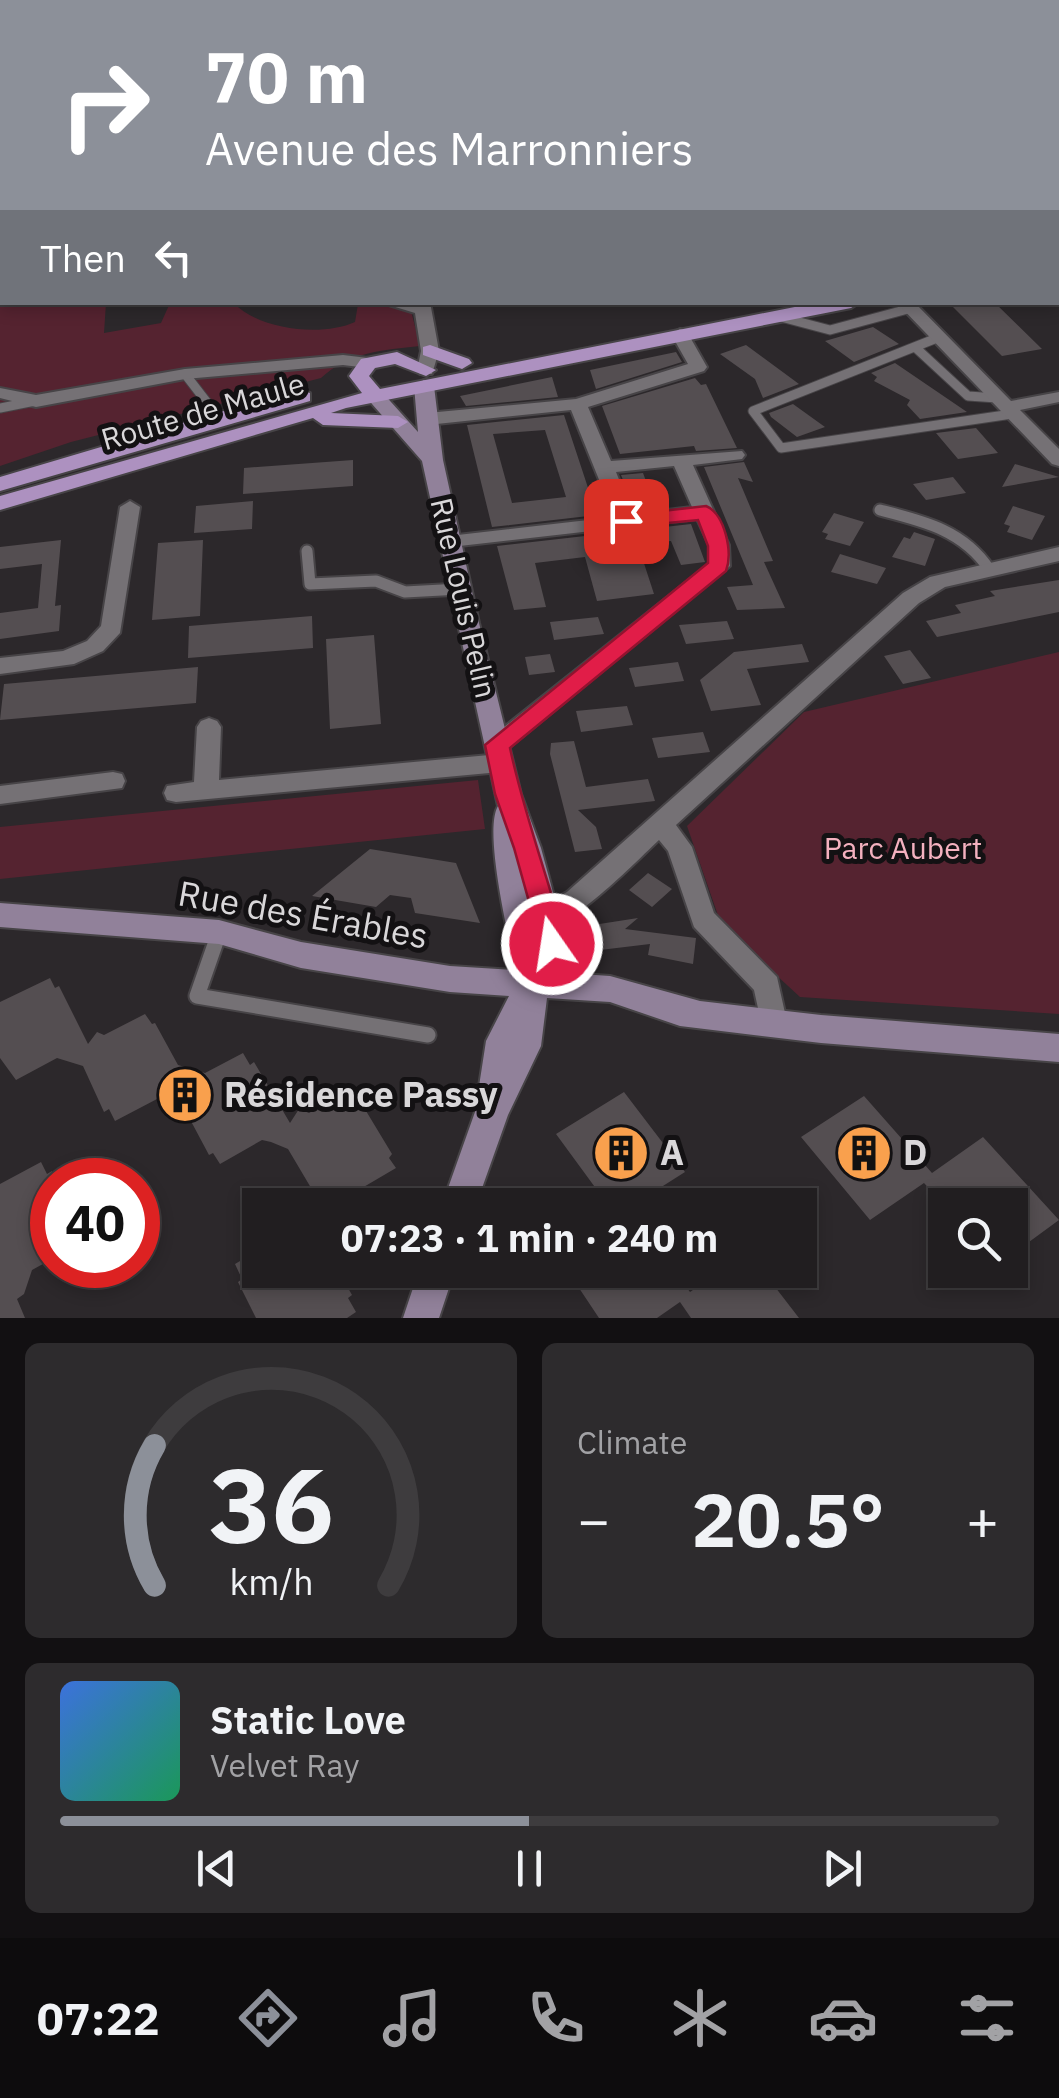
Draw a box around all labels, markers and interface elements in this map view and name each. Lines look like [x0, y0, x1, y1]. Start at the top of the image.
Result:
text: 70 m [205, 31, 368, 122]
icon: right [40, 40, 170, 170]
text: Avenue des Marronniers [205, 119, 693, 177]
icon: left [146, 230, 201, 285]
text: Then [40, 233, 126, 282]
street label: Route de Maule [96, 363, 309, 458]
pin [584, 479, 669, 564]
street label: Rue Louis Pelin [422, 494, 506, 702]
icon: arrive [599, 494, 654, 549]
park label: Parc Aubert [824, 828, 982, 867]
street label: Rue des Érables [175, 869, 431, 959]
position arrow [500, 892, 604, 996]
building icon: Résidence Passy [155, 1065, 215, 1125]
place label: Résidence Passy [224, 1071, 498, 1117]
building icon: A [591, 1123, 651, 1183]
building icon: D [834, 1123, 894, 1183]
place label: A [660, 1129, 684, 1175]
place label: D [903, 1129, 927, 1175]
speed limit sign: 40 [30, 1158, 160, 1288]
map controls [928, 1188, 1028, 1288]
button: search [928, 1188, 1028, 1288]
text: 07:23 · 1 min · 240 m [341, 1213, 718, 1262]
text: Climate [577, 1421, 687, 1463]
text: 36 [209, 1436, 333, 1572]
text: 20.5° [691, 1470, 885, 1568]
text: − [577, 1484, 610, 1555]
text: + [966, 1484, 999, 1555]
text: km/h [229, 1558, 313, 1605]
text: Static Love [210, 1695, 406, 1744]
text: Velvet Ray [210, 1744, 359, 1786]
icon: previous [189, 1841, 244, 1896]
icon: pause [502, 1841, 557, 1896]
icon: next [815, 1841, 870, 1896]
icon: directions [233, 1983, 303, 2053]
icon: music [377, 1983, 447, 2053]
icon: phone [521, 1983, 591, 2053]
icon: climate [665, 1983, 735, 2053]
icon: car [808, 1983, 878, 2053]
icon: filters [952, 1983, 1022, 2053]
text: 07:22 [37, 1989, 160, 2047]

